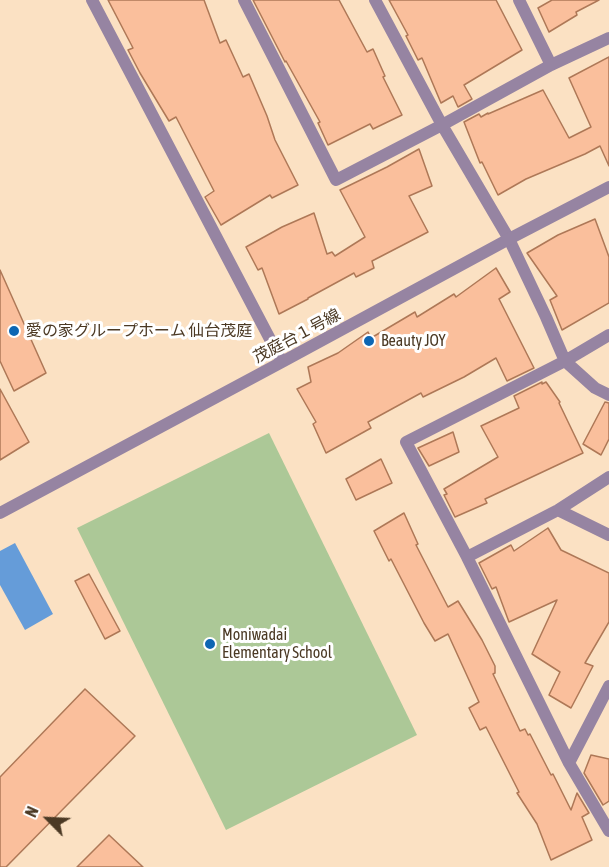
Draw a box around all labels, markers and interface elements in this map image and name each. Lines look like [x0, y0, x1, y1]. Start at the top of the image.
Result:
street label: 茂庭台１号線 [250, 305, 344, 367]
place label: 愛の家グループホーム 仙台茂庭 [26, 321, 252, 341]
marker: 愛の家グループホーム 仙台茂庭 [7, 324, 21, 338]
place label: Beauty JOY [381, 331, 446, 351]
marker: Beauty JOY [362, 334, 376, 348]
place label: Moniwadai Elementary School [222, 625, 332, 663]
marker: Moniwadai Elementary School [203, 637, 217, 651]
north arrow [18, 789, 78, 849]
text: N [21, 804, 42, 820]

